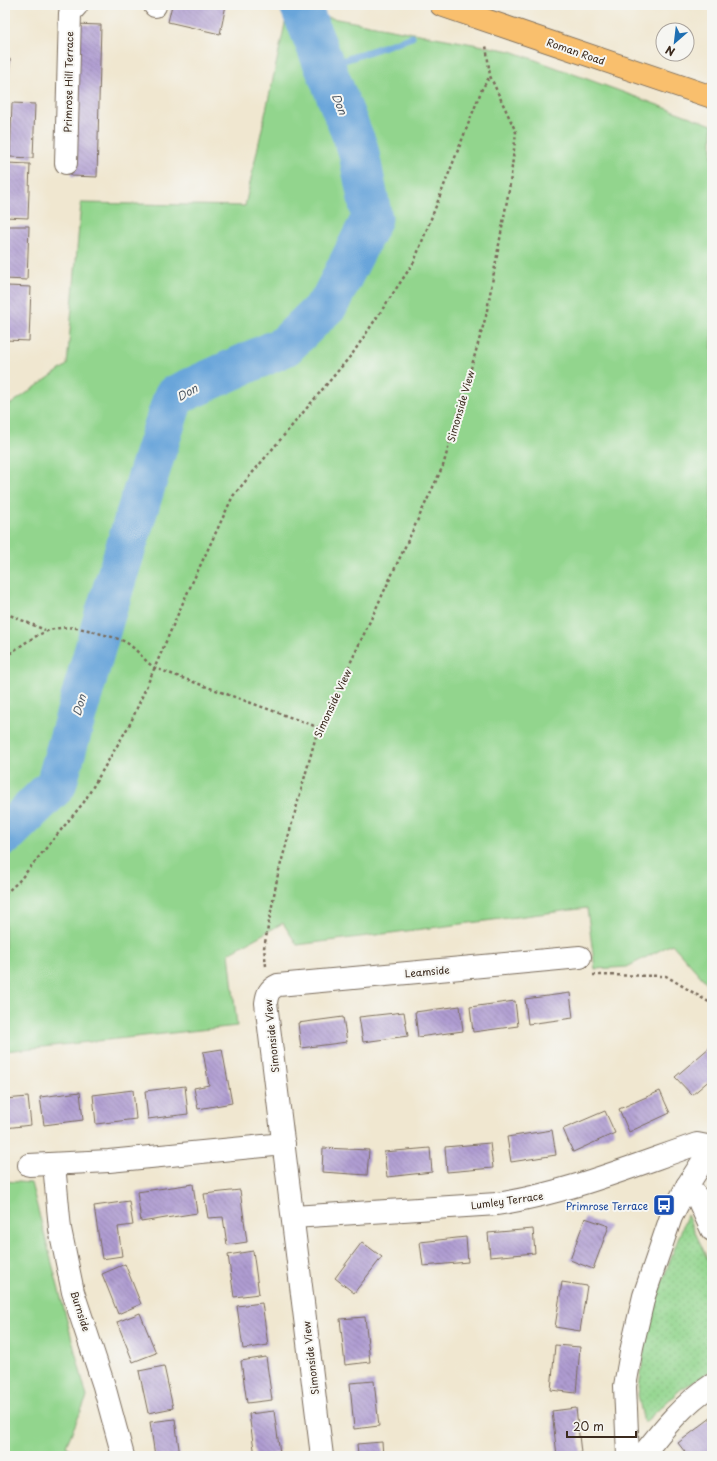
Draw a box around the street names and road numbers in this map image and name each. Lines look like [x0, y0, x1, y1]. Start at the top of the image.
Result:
street label: Primrose Hill Terrace [60, 31, 76, 133]
street label: Roman Road [545, 34, 607, 68]
street label: Simonside View [443, 368, 477, 444]
street label: Simonside View [310, 666, 355, 740]
street label: Leamside [404, 962, 450, 980]
street label: Simonside View [260, 998, 282, 1074]
street label: Lumley Terrace [470, 1188, 544, 1212]
street label: Burnside [67, 1289, 95, 1333]
street label: Simonside View [298, 1320, 322, 1396]

